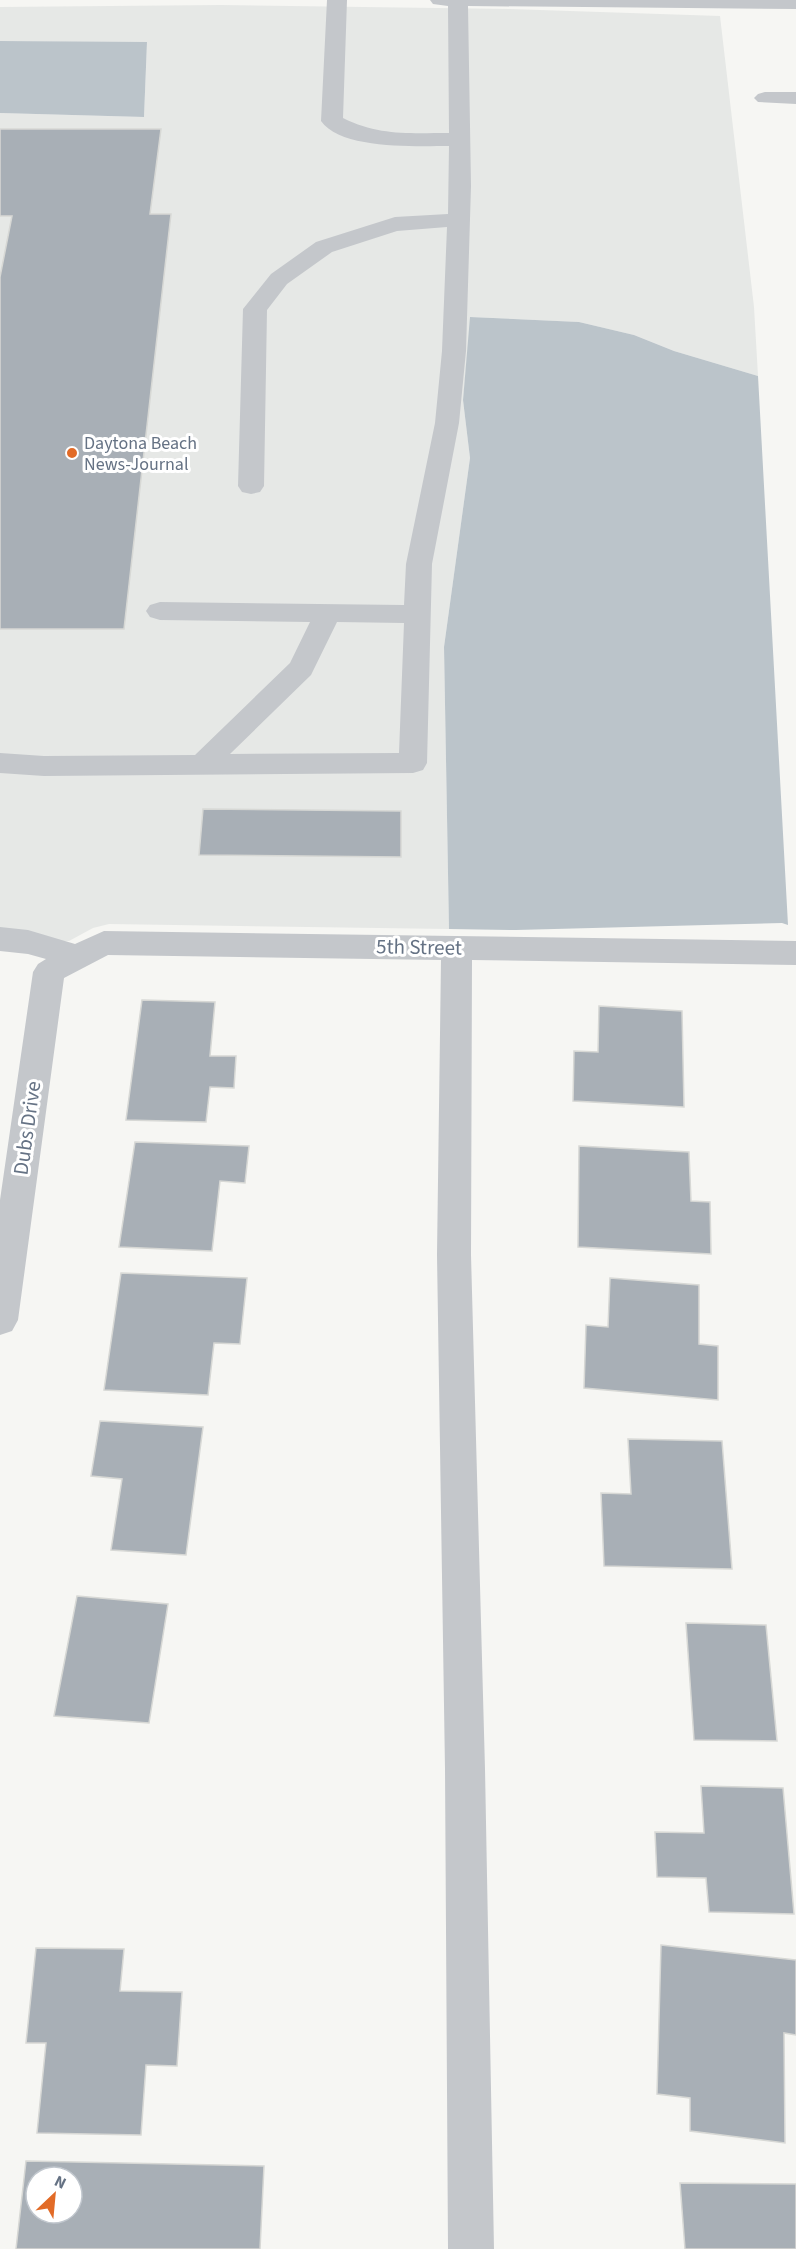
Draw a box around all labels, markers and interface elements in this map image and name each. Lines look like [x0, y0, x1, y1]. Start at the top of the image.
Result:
place label: Daytona Beach News-Journal [84, 431, 197, 477]
marker: Daytona Beach News-Journal [65, 446, 79, 460]
street label: 5th Street [376, 931, 462, 963]
street label: Dubs Drive [6, 1079, 48, 1177]
north arrow [24, 2165, 84, 2225]
text: N [51, 2170, 70, 2195]

